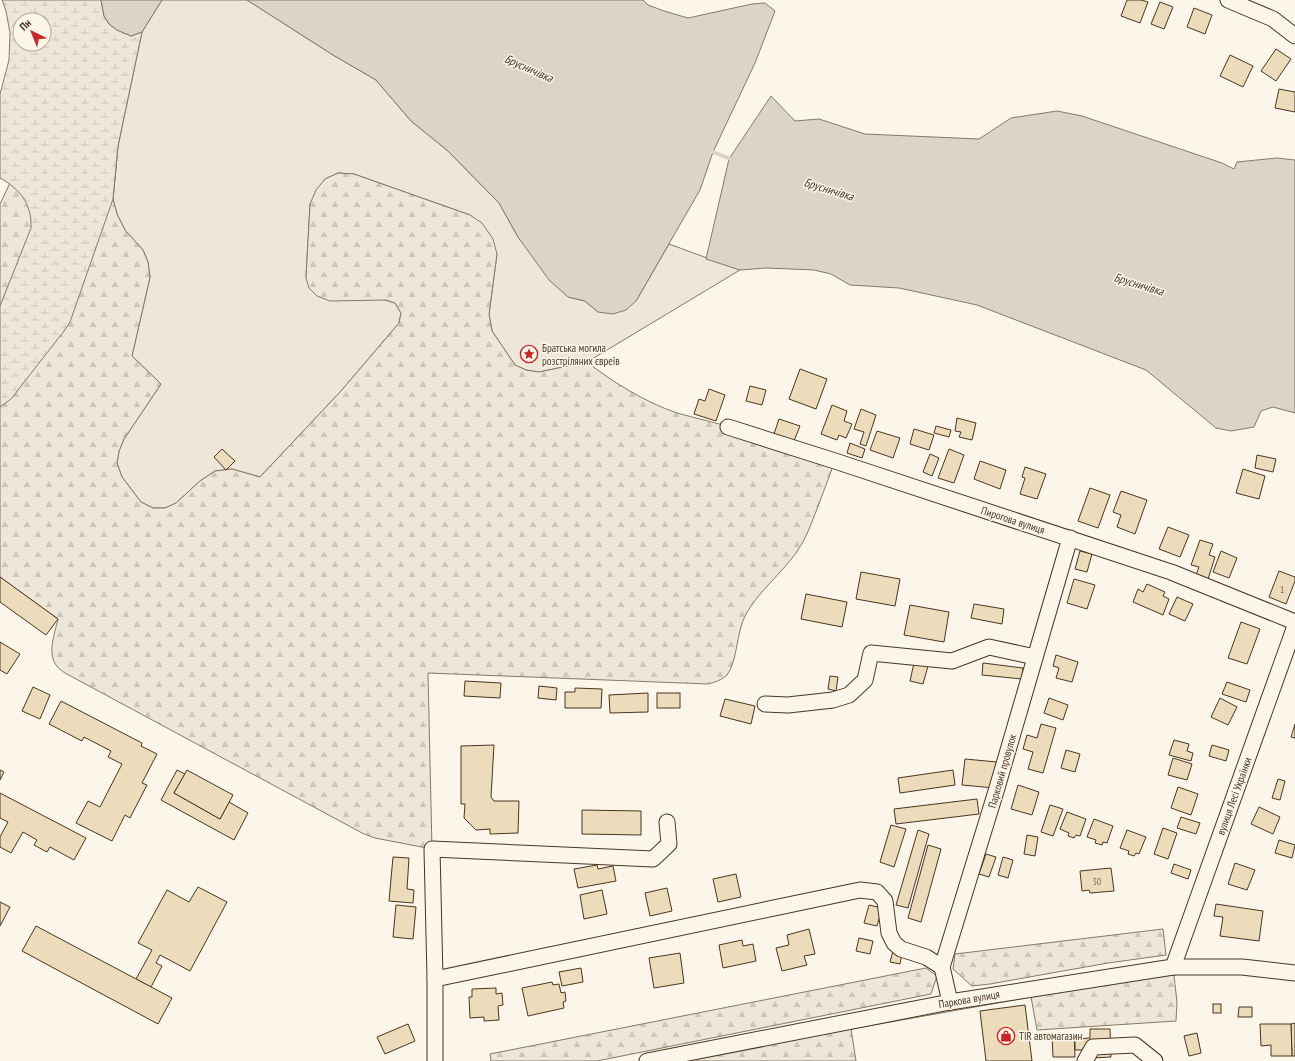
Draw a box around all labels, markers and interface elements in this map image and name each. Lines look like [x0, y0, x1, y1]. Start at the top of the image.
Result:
north arrow [12, 12, 52, 52]
text: Пн [17, 16, 34, 33]
water label: Брусничівка [503, 51, 557, 86]
water label: Брусничівка [802, 174, 857, 204]
water label: Брусничівка [1112, 269, 1167, 299]
place label: Братська могила розстріляних євреїв [542, 341, 620, 368]
place icon: Братська могила розстріляних євреїв [519, 344, 539, 364]
street label: Пирогова вулиця [979, 503, 1047, 537]
house number: 1 [1280, 584, 1284, 595]
street label: Парковий провулок [985, 732, 1019, 810]
street label: вулиця Лесі Українки [1213, 755, 1255, 837]
house number: 50 [1093, 876, 1101, 887]
street label: Паркова вулиця [937, 987, 1001, 1011]
shop icon: TIR автомагазин [996, 1026, 1016, 1046]
place label: TIR автомагазин [1019, 1029, 1083, 1043]

